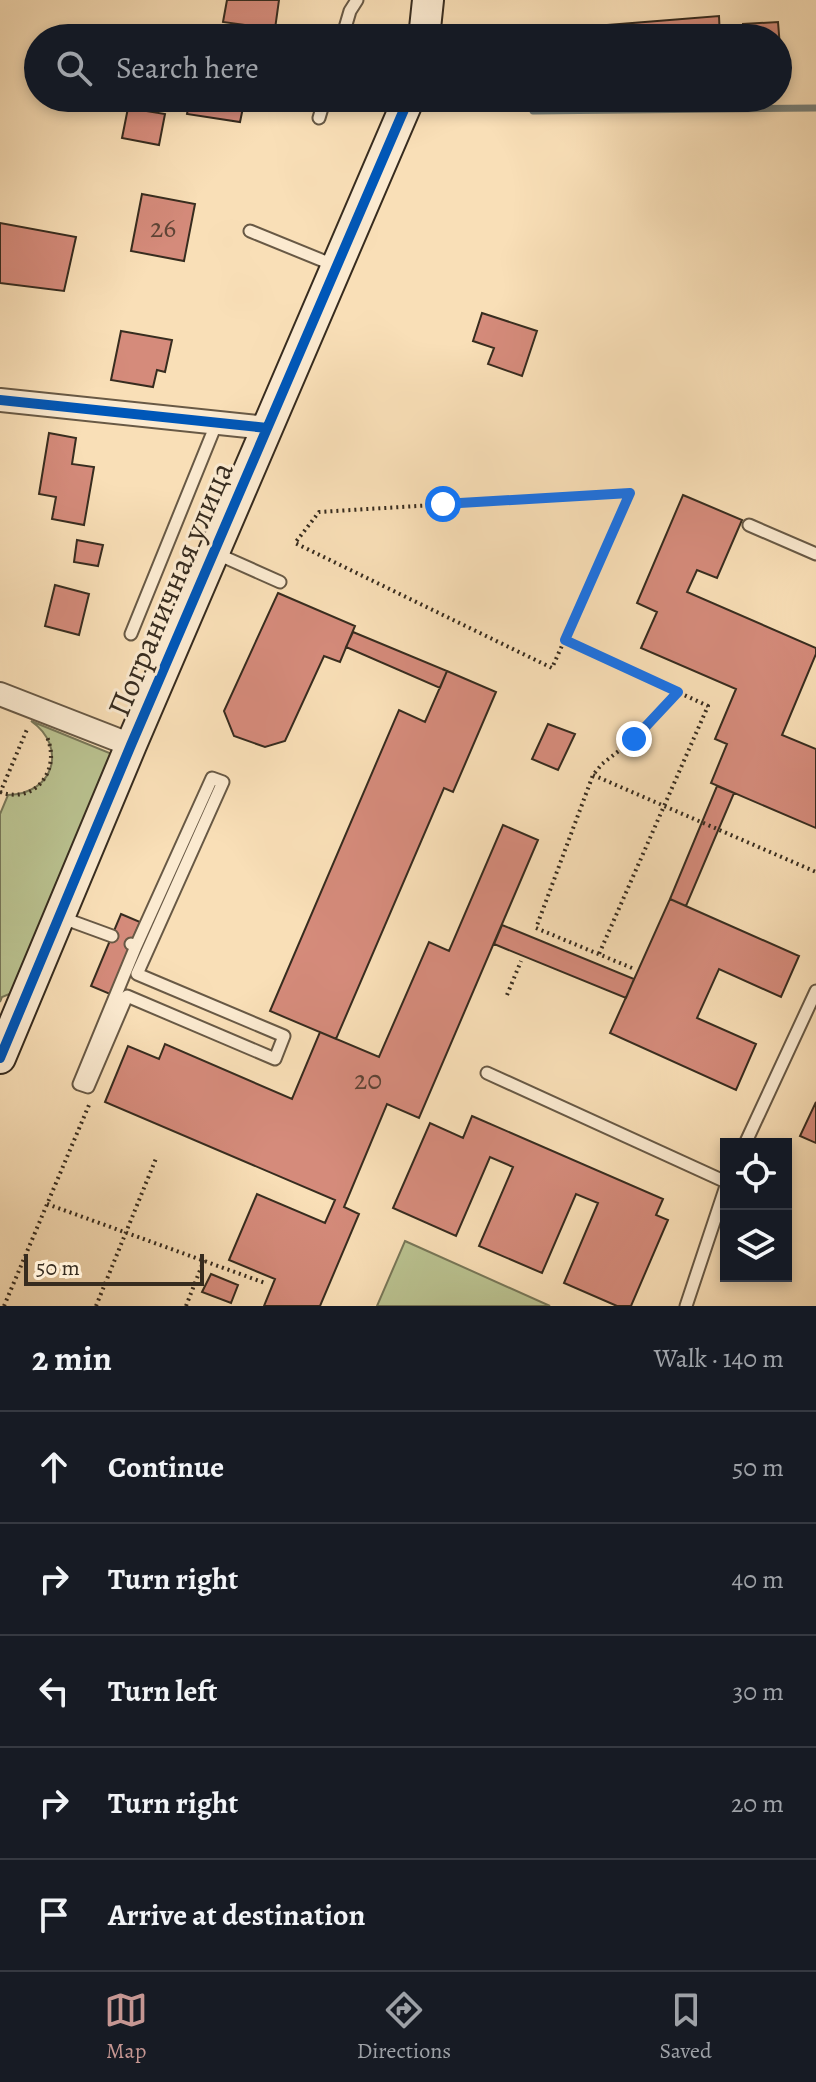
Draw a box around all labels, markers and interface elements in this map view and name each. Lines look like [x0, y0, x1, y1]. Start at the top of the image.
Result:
search box [24, 24, 792, 112]
icon: search [52, 46, 96, 90]
text: Search here [116, 48, 259, 88]
house number: 26 [150, 209, 176, 247]
street label: Пограничная улица [96, 455, 244, 723]
route start [425, 486, 461, 522]
route end [616, 721, 652, 757]
house number: 20 [354, 1061, 382, 1099]
map controls [720, 1138, 792, 1282]
button: locate [720, 1138, 792, 1210]
button: layers [720, 1210, 792, 1282]
scale bar [24, 1250, 204, 1286]
text: 50 m [36, 1253, 80, 1283]
text: 2 min [32, 1335, 112, 1382]
text: Walk · 140 m [654, 1341, 784, 1376]
icon: ahead [32, 1445, 76, 1489]
text: Continue [108, 1447, 224, 1487]
text: 50 m [732, 1450, 784, 1485]
icon: right [32, 1557, 76, 1601]
text: Turn right [108, 1559, 238, 1599]
text: 40 m [732, 1562, 784, 1597]
icon: left [32, 1669, 76, 1713]
text: Turn left [108, 1671, 217, 1711]
text: 30 m [733, 1674, 784, 1709]
icon: right [32, 1781, 76, 1825]
text: Turn right [108, 1783, 238, 1823]
text: 20 m [731, 1786, 784, 1821]
icon: arrive [32, 1893, 76, 1937]
text: Arrive at destination [108, 1895, 365, 1935]
tab: Map [104, 1988, 148, 2066]
tab: Directions [357, 1988, 451, 2066]
tab: Saved [660, 1988, 712, 2066]

